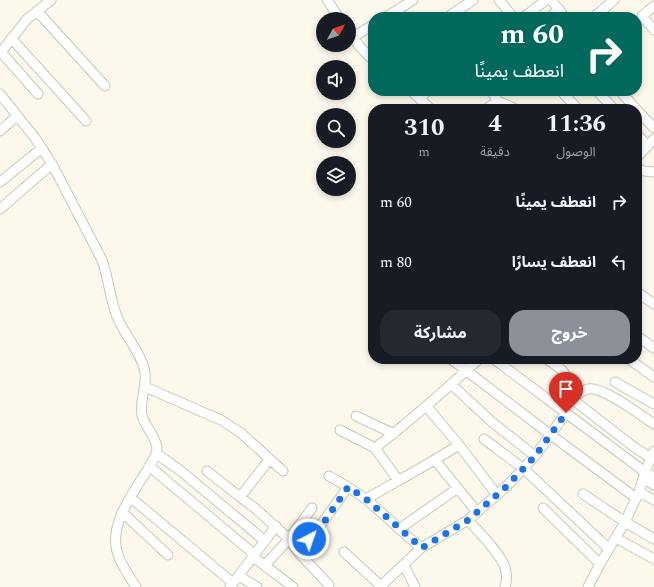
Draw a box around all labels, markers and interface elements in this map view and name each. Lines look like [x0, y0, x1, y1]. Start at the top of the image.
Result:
north arrow [316, 12, 356, 52]
map controls [316, 12, 356, 196]
text: 60 m [500, 13, 564, 56]
icon: right [578, 28, 630, 80]
text: انعطف يمينًا [475, 58, 564, 85]
button: sound [316, 60, 356, 100]
text: 4 [488, 106, 502, 142]
text: 11:36 [546, 106, 606, 142]
button: search [316, 108, 356, 148]
text: 310 [404, 110, 444, 146]
text: m [419, 142, 430, 162]
text: دقيقة [480, 142, 510, 162]
text: الوصول [556, 142, 596, 162]
button: layers [316, 156, 356, 196]
text: 60 m [380, 191, 412, 214]
text: انعطف يمينًا [516, 191, 596, 214]
icon: right [608, 191, 630, 213]
text: 80 m [380, 251, 412, 274]
text: انعطف يسارًا [512, 251, 596, 274]
icon: left [608, 251, 630, 273]
button: مشاركة [380, 310, 501, 356]
button: خروج [509, 310, 630, 356]
pin [549, 372, 583, 413]
icon: arrive [555, 378, 577, 400]
position arrow [288, 518, 330, 560]

